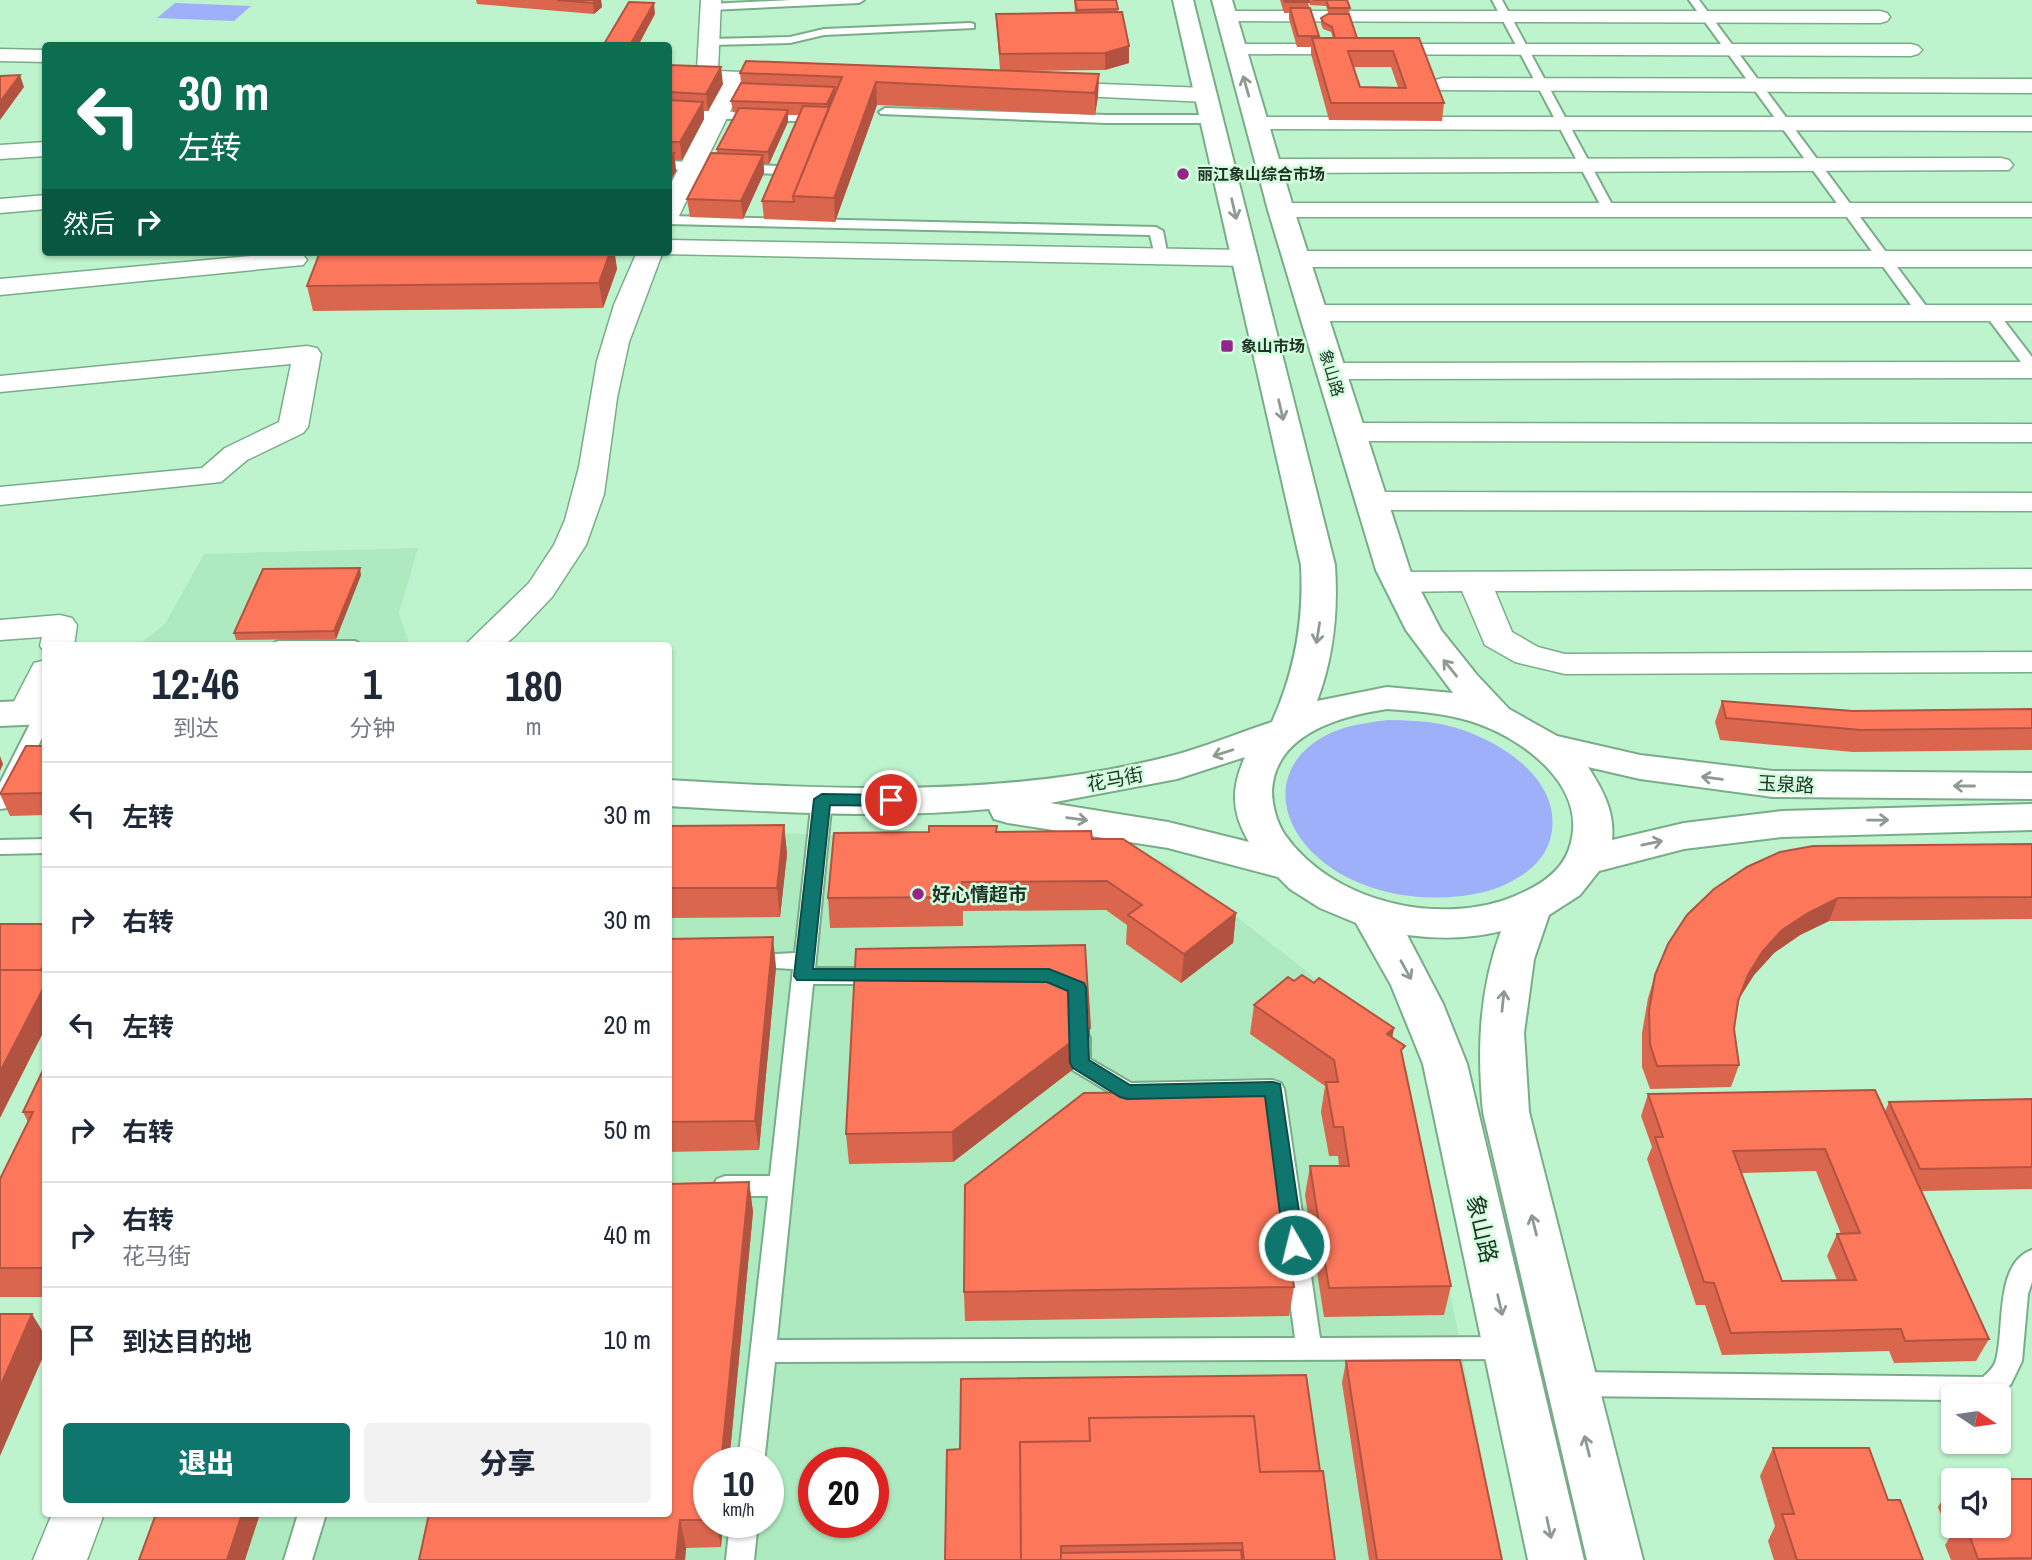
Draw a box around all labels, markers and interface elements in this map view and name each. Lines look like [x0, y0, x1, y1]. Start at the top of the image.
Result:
text: 30 m [178, 59, 270, 125]
icon: left [63, 70, 154, 161]
one-way arrow [1239, 75, 1252, 97]
text: 左转 [178, 126, 242, 169]
place label: 丽江象山综合市场 [1197, 163, 1325, 185]
marker: 丽江象山综合市场 [1175, 166, 1191, 182]
one-way arrow [1227, 197, 1241, 220]
icon: right [129, 203, 167, 241]
text: 然后 [63, 206, 115, 241]
place label: 象山市场 [1241, 335, 1305, 357]
marker: 象山市场 [1219, 338, 1235, 354]
street label: 象山路 [1314, 347, 1350, 399]
one-way arrow [1275, 398, 1288, 421]
one-way arrow [1311, 621, 1324, 644]
text: 12:46 [152, 656, 240, 712]
text: 1 [363, 656, 382, 712]
text: 180 [505, 658, 562, 714]
one-way arrow [1442, 659, 1458, 677]
text: m [526, 711, 542, 742]
text: 到达 [173, 712, 219, 743]
text: 分钟 [349, 712, 395, 743]
one-way arrow [1212, 747, 1234, 760]
street label: 花马街 [1085, 761, 1145, 797]
pin [861, 770, 921, 830]
street label: 玉泉路 [1757, 770, 1815, 798]
one-way arrow [1701, 772, 1724, 785]
one-way arrow [1953, 779, 1976, 793]
icon: arrive [872, 781, 910, 819]
icon: left [63, 796, 101, 834]
text: 30 m [604, 797, 651, 832]
text: 左转 [122, 799, 174, 834]
one-way arrow [1065, 813, 1087, 826]
one-way arrow [1866, 813, 1889, 827]
one-way arrow [1640, 836, 1663, 850]
place label: 好心情超市 [932, 881, 1027, 907]
marker: 好心情超市 [910, 886, 926, 902]
icon: right [63, 901, 101, 939]
text: 30 m [604, 902, 651, 937]
text: 右转 [122, 904, 174, 939]
one-way arrow [1399, 959, 1413, 979]
one-way arrow [1497, 991, 1510, 1013]
icon: left [63, 1006, 101, 1044]
text: 20 m [604, 1007, 651, 1042]
text: 左转 [122, 1009, 174, 1044]
icon: right [63, 1111, 101, 1149]
text: 50 m [604, 1112, 651, 1147]
text: 右转 [122, 1114, 174, 1149]
street label: 象山路 [1460, 1192, 1505, 1266]
text: 右转 [122, 1202, 174, 1237]
position arrow [1257, 1208, 1331, 1282]
one-way arrow [1526, 1214, 1540, 1237]
icon: right [63, 1216, 101, 1254]
text: 40 m [604, 1217, 651, 1252]
text: 花马街 [122, 1240, 191, 1271]
one-way arrow [1493, 1293, 1507, 1316]
icon: arrive [63, 1321, 101, 1359]
text: 10 m [604, 1322, 651, 1357]
text: 到达目的地 [122, 1324, 252, 1359]
north arrow [1941, 1384, 2011, 1454]
map controls [1941, 1384, 2011, 1538]
button: 退出 [63, 1423, 350, 1503]
button: 分享 [364, 1423, 651, 1503]
one-way arrow [1580, 1435, 1594, 1458]
speed limit sign: 20 [798, 1447, 889, 1538]
text: 10 [723, 1460, 754, 1507]
button: sound [1941, 1468, 2011, 1538]
text: km/h [723, 1497, 755, 1522]
one-way arrow [1542, 1516, 1556, 1539]

